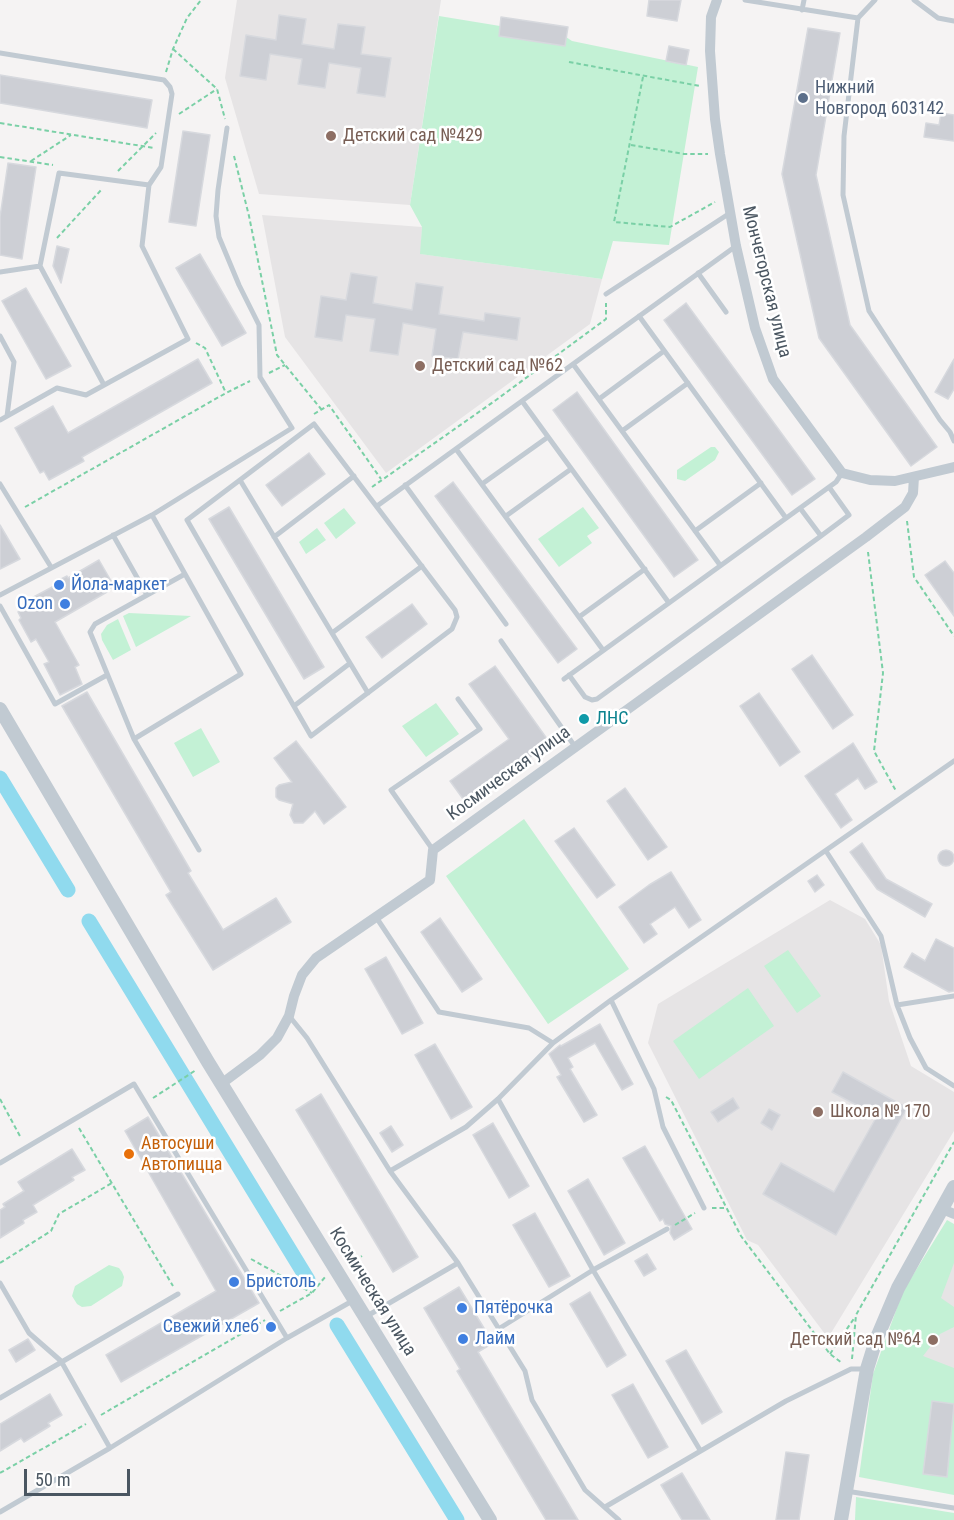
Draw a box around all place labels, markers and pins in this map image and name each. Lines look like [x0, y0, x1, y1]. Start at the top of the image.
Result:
place label: Нижний Новгород 603142 [815, 77, 944, 119]
marker: Нижний Новгород 603142 [796, 91, 810, 105]
place label: Детский сад №429 [343, 125, 483, 147]
marker: Детский сад №429 [324, 129, 338, 143]
place label: Детский сад №62 [432, 355, 563, 377]
marker: Детский сад №62 [413, 359, 427, 373]
place label: Йола-маркет [71, 574, 167, 596]
marker: Йола-маркет [52, 578, 66, 592]
place label: Ozon [17, 593, 53, 615]
marker: Ozon [58, 597, 72, 611]
place label: ЛНС [596, 708, 628, 730]
marker: ЛНС [577, 712, 591, 726]
place label: Школа № 170 [830, 1101, 931, 1123]
marker: Школа № 170 [811, 1105, 825, 1119]
place label: Автосуши Автопицца [141, 1133, 222, 1176]
marker: Автосуши Автопицца [122, 1147, 136, 1161]
place label: Бристоль [246, 1271, 316, 1293]
marker: Бристоль [227, 1275, 241, 1289]
place label: Пятёрочка [474, 1297, 553, 1319]
marker: Пятёрочка [455, 1301, 469, 1315]
place label: Свежий хлеб [163, 1316, 259, 1338]
marker: Свежий хлеб [264, 1320, 278, 1334]
place label: Лайм [475, 1328, 516, 1350]
place label: Детский сад №64 [790, 1329, 921, 1351]
marker: Лайм [456, 1332, 470, 1346]
marker: Детский сад №64 [926, 1333, 940, 1347]

